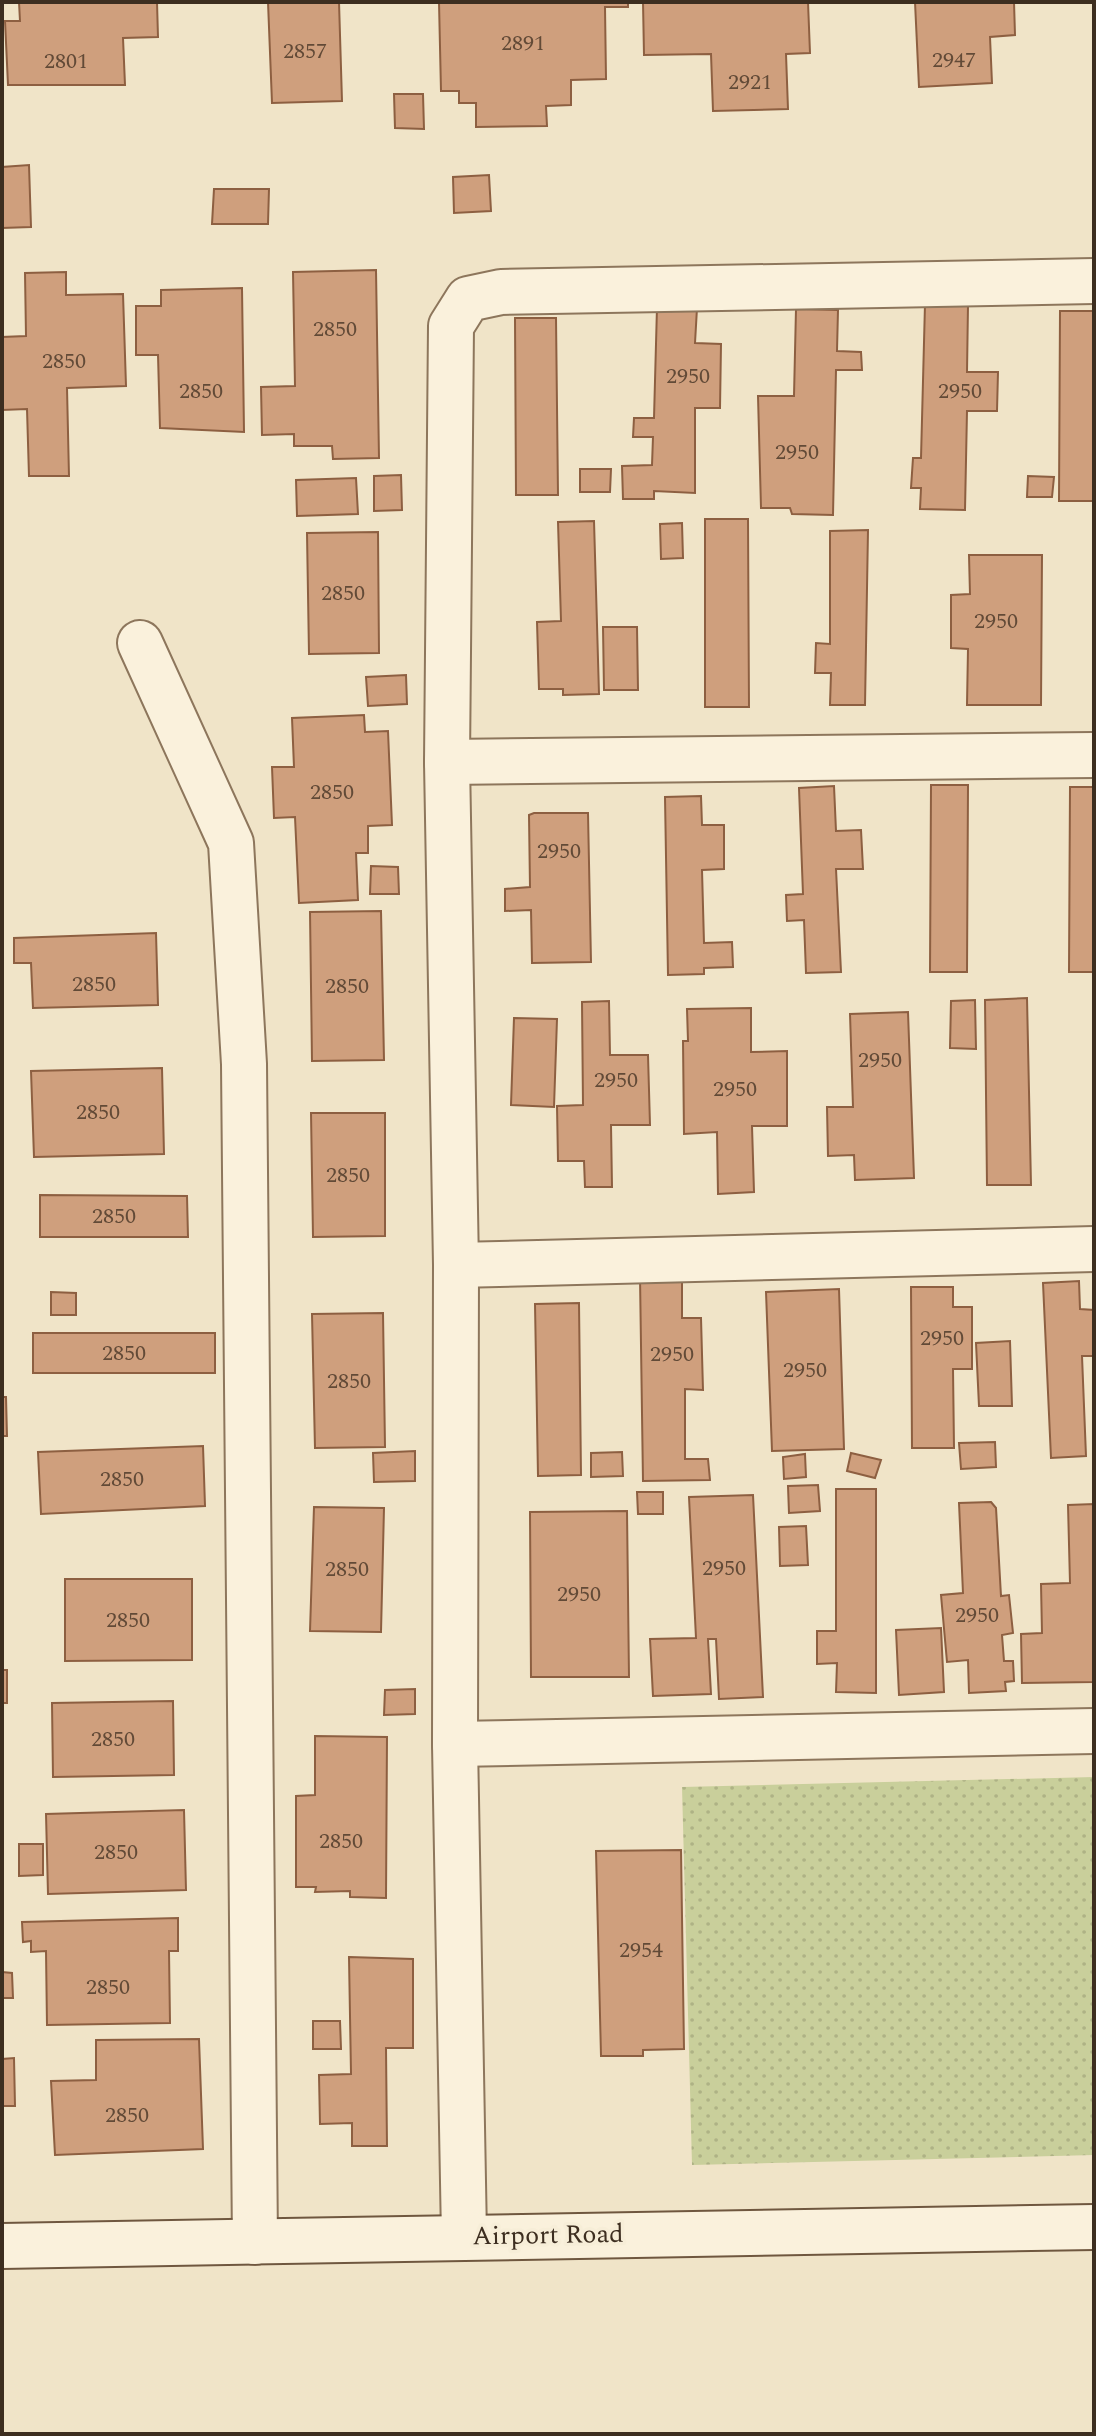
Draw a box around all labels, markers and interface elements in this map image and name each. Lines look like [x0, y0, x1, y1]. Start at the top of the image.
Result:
house number: 2891 [501, 27, 545, 60]
house number: 2857 [283, 35, 327, 68]
house number: 2947 [932, 44, 976, 77]
house number: 2801 [44, 45, 88, 78]
house number: 2921 [728, 66, 772, 99]
house number: 2850 [313, 313, 357, 346]
house number: 2850 [42, 345, 86, 378]
house number: 2950 [666, 360, 710, 393]
house number: 2850 [179, 375, 223, 408]
house number: 2950 [938, 375, 982, 408]
house number: 2950 [775, 436, 819, 469]
house number: 2850 [321, 577, 365, 610]
house number: 2950 [974, 605, 1018, 638]
house number: 2850 [310, 776, 354, 809]
house number: 2950 [537, 835, 581, 868]
house number: 2850 [72, 968, 116, 1001]
house number: 2850 [325, 970, 369, 1003]
house number: 2950 [858, 1044, 902, 1077]
house number: 2950 [594, 1064, 638, 1097]
house number: 2950 [713, 1073, 757, 1106]
house number: 2850 [76, 1096, 120, 1129]
house number: 2850 [326, 1159, 370, 1192]
house number: 2850 [92, 1200, 136, 1233]
house number: 2950 [920, 1322, 964, 1355]
house number: 2850 [102, 1337, 146, 1370]
house number: 2950 [650, 1338, 694, 1371]
house number: 2950 [783, 1354, 827, 1387]
house number: 2850 [327, 1365, 371, 1398]
house number: 2850 [100, 1463, 144, 1496]
house number: 2950 [702, 1552, 746, 1585]
house number: 2850 [325, 1553, 369, 1586]
house number: 2950 [557, 1578, 601, 1611]
house number: 2950 [955, 1599, 999, 1632]
house number: 2850 [106, 1604, 150, 1637]
house number: 2850 [91, 1723, 135, 1756]
house number: 2850 [319, 1825, 363, 1858]
house number: 2850 [94, 1836, 138, 1869]
house number: 2954 [619, 1934, 663, 1967]
house number: 2850 [86, 1971, 130, 2004]
house number: 2850 [105, 2099, 149, 2132]
street label: Airport Road [472, 2214, 624, 2256]

